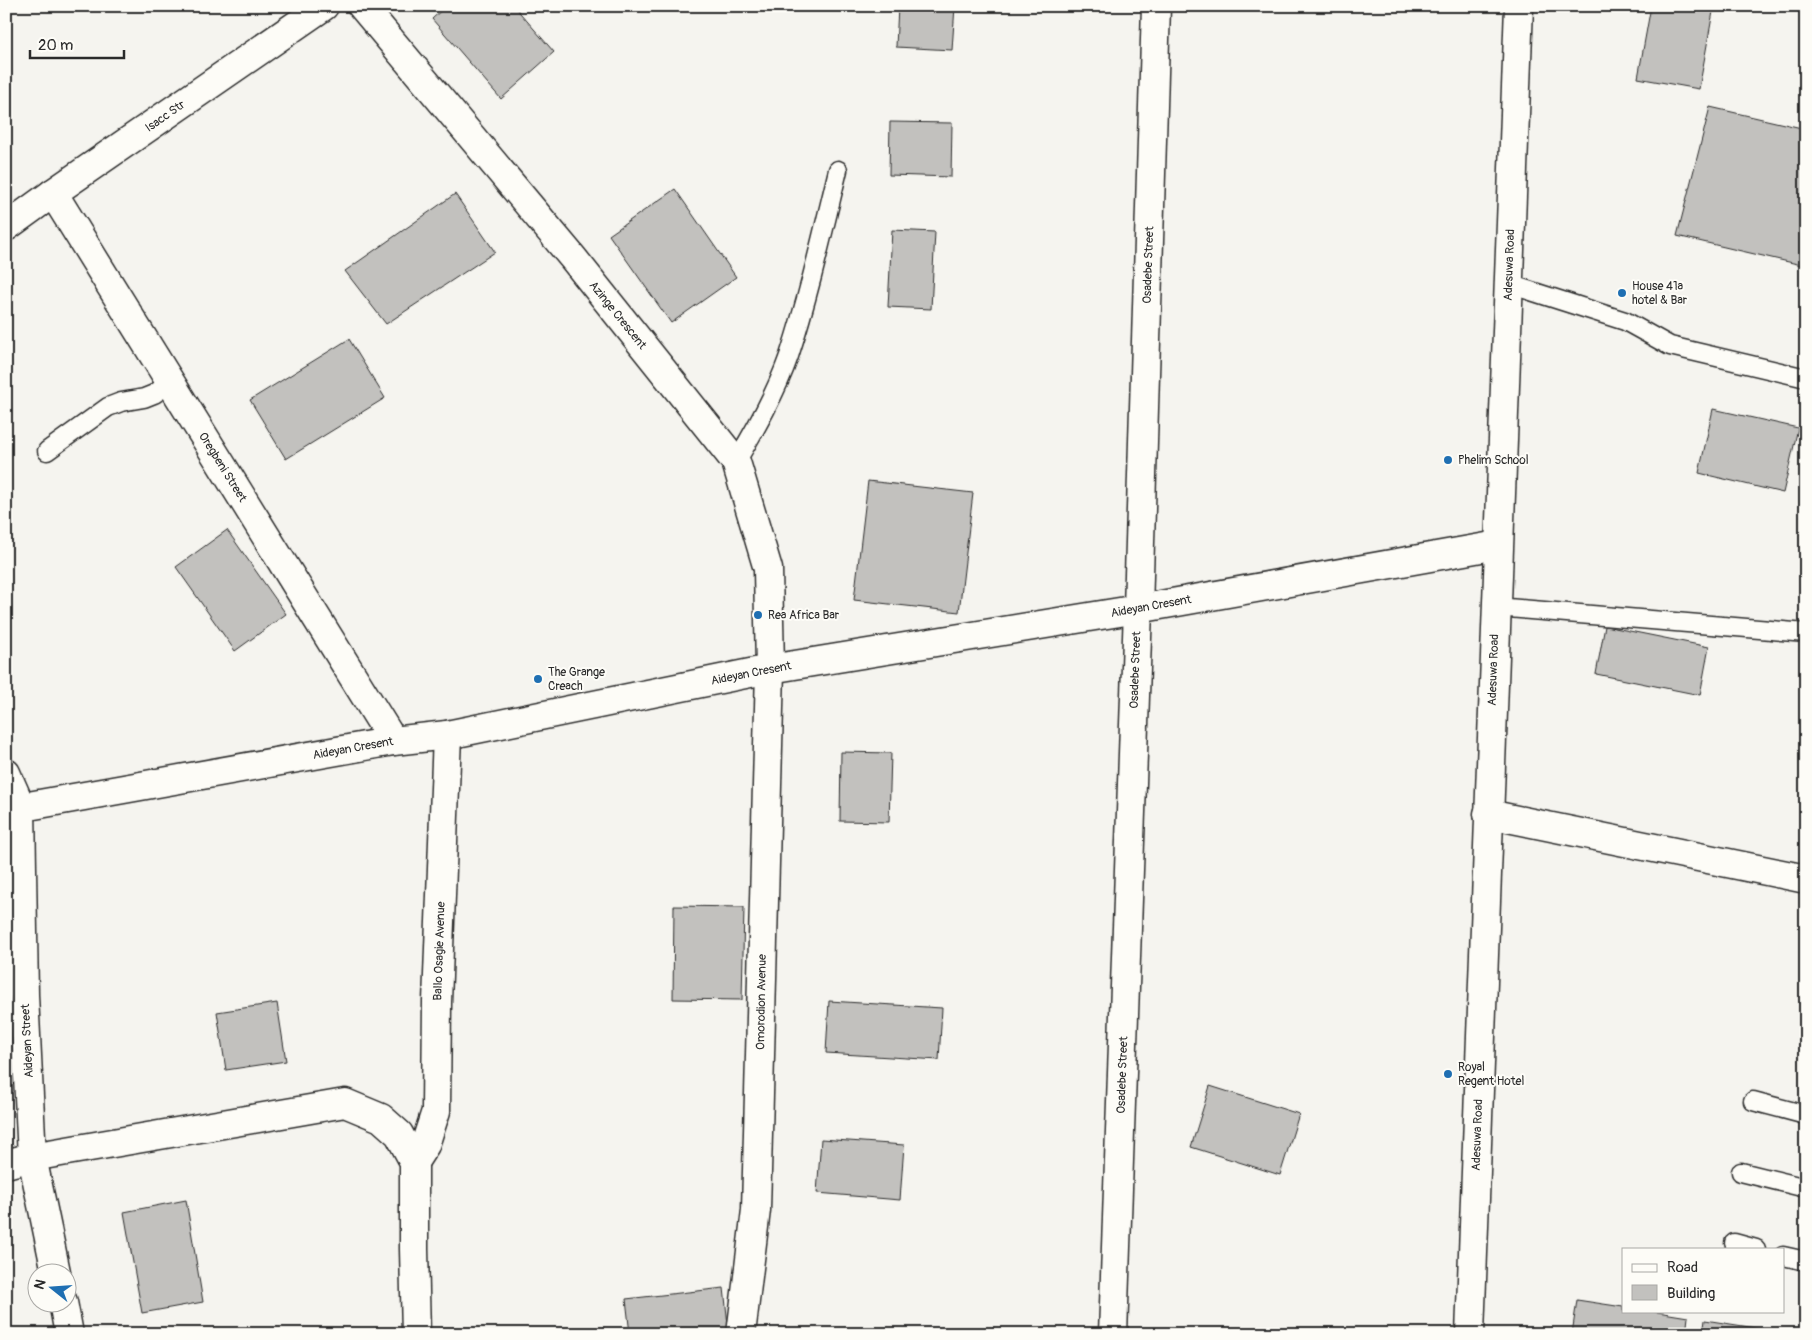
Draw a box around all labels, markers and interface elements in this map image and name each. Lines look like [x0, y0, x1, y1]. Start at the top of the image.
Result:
scale bar [30, 28, 124, 60]
text: 20 m [38, 36, 73, 55]
street label: Isacc Str [142, 97, 189, 136]
street label: Osadebe Street [1140, 226, 1157, 304]
street label: Adesuwa Road [1501, 229, 1518, 301]
street label: Azinge Crescent [586, 278, 650, 353]
place label: House 41a hotel & Bar [1632, 279, 1688, 308]
marker: House 41a hotel & Bar [1616, 287, 1628, 299]
street label: Oregbeni Street [195, 430, 250, 505]
place label: Phelim School [1458, 453, 1529, 468]
marker: Phelim School [1442, 454, 1454, 466]
street label: Aideyan Cresent [1110, 592, 1193, 621]
place label: Rea Africa Bar [768, 608, 840, 623]
marker: Rea Africa Bar [752, 609, 764, 621]
street label: Osadebe Street [1127, 631, 1144, 709]
street label: Adesuwa Road [1485, 634, 1502, 706]
street label: Aideyan Cresent [710, 658, 793, 689]
place label: The Grange Creach [548, 665, 605, 694]
marker: The Grange Creach [532, 673, 544, 685]
street label: Aideyan Cresent [312, 734, 395, 763]
street label: Ballo Osagie Avenue [430, 901, 449, 1001]
street label: Omorodion Avenue [753, 954, 770, 1050]
street label: Aideyan Street [18, 1003, 37, 1078]
street label: Osadebe Street [1114, 1036, 1131, 1114]
place label: Royal Regent Hotel [1458, 1060, 1524, 1089]
marker: Royal Regent Hotel [1442, 1068, 1454, 1080]
street label: Adesuwa Road [1469, 1099, 1486, 1171]
legend [1622, 1248, 1784, 1312]
text: Road [1667, 1258, 1698, 1277]
north arrow [28, 1262, 78, 1312]
text: N [31, 1277, 50, 1291]
text: Building [1667, 1284, 1715, 1303]

